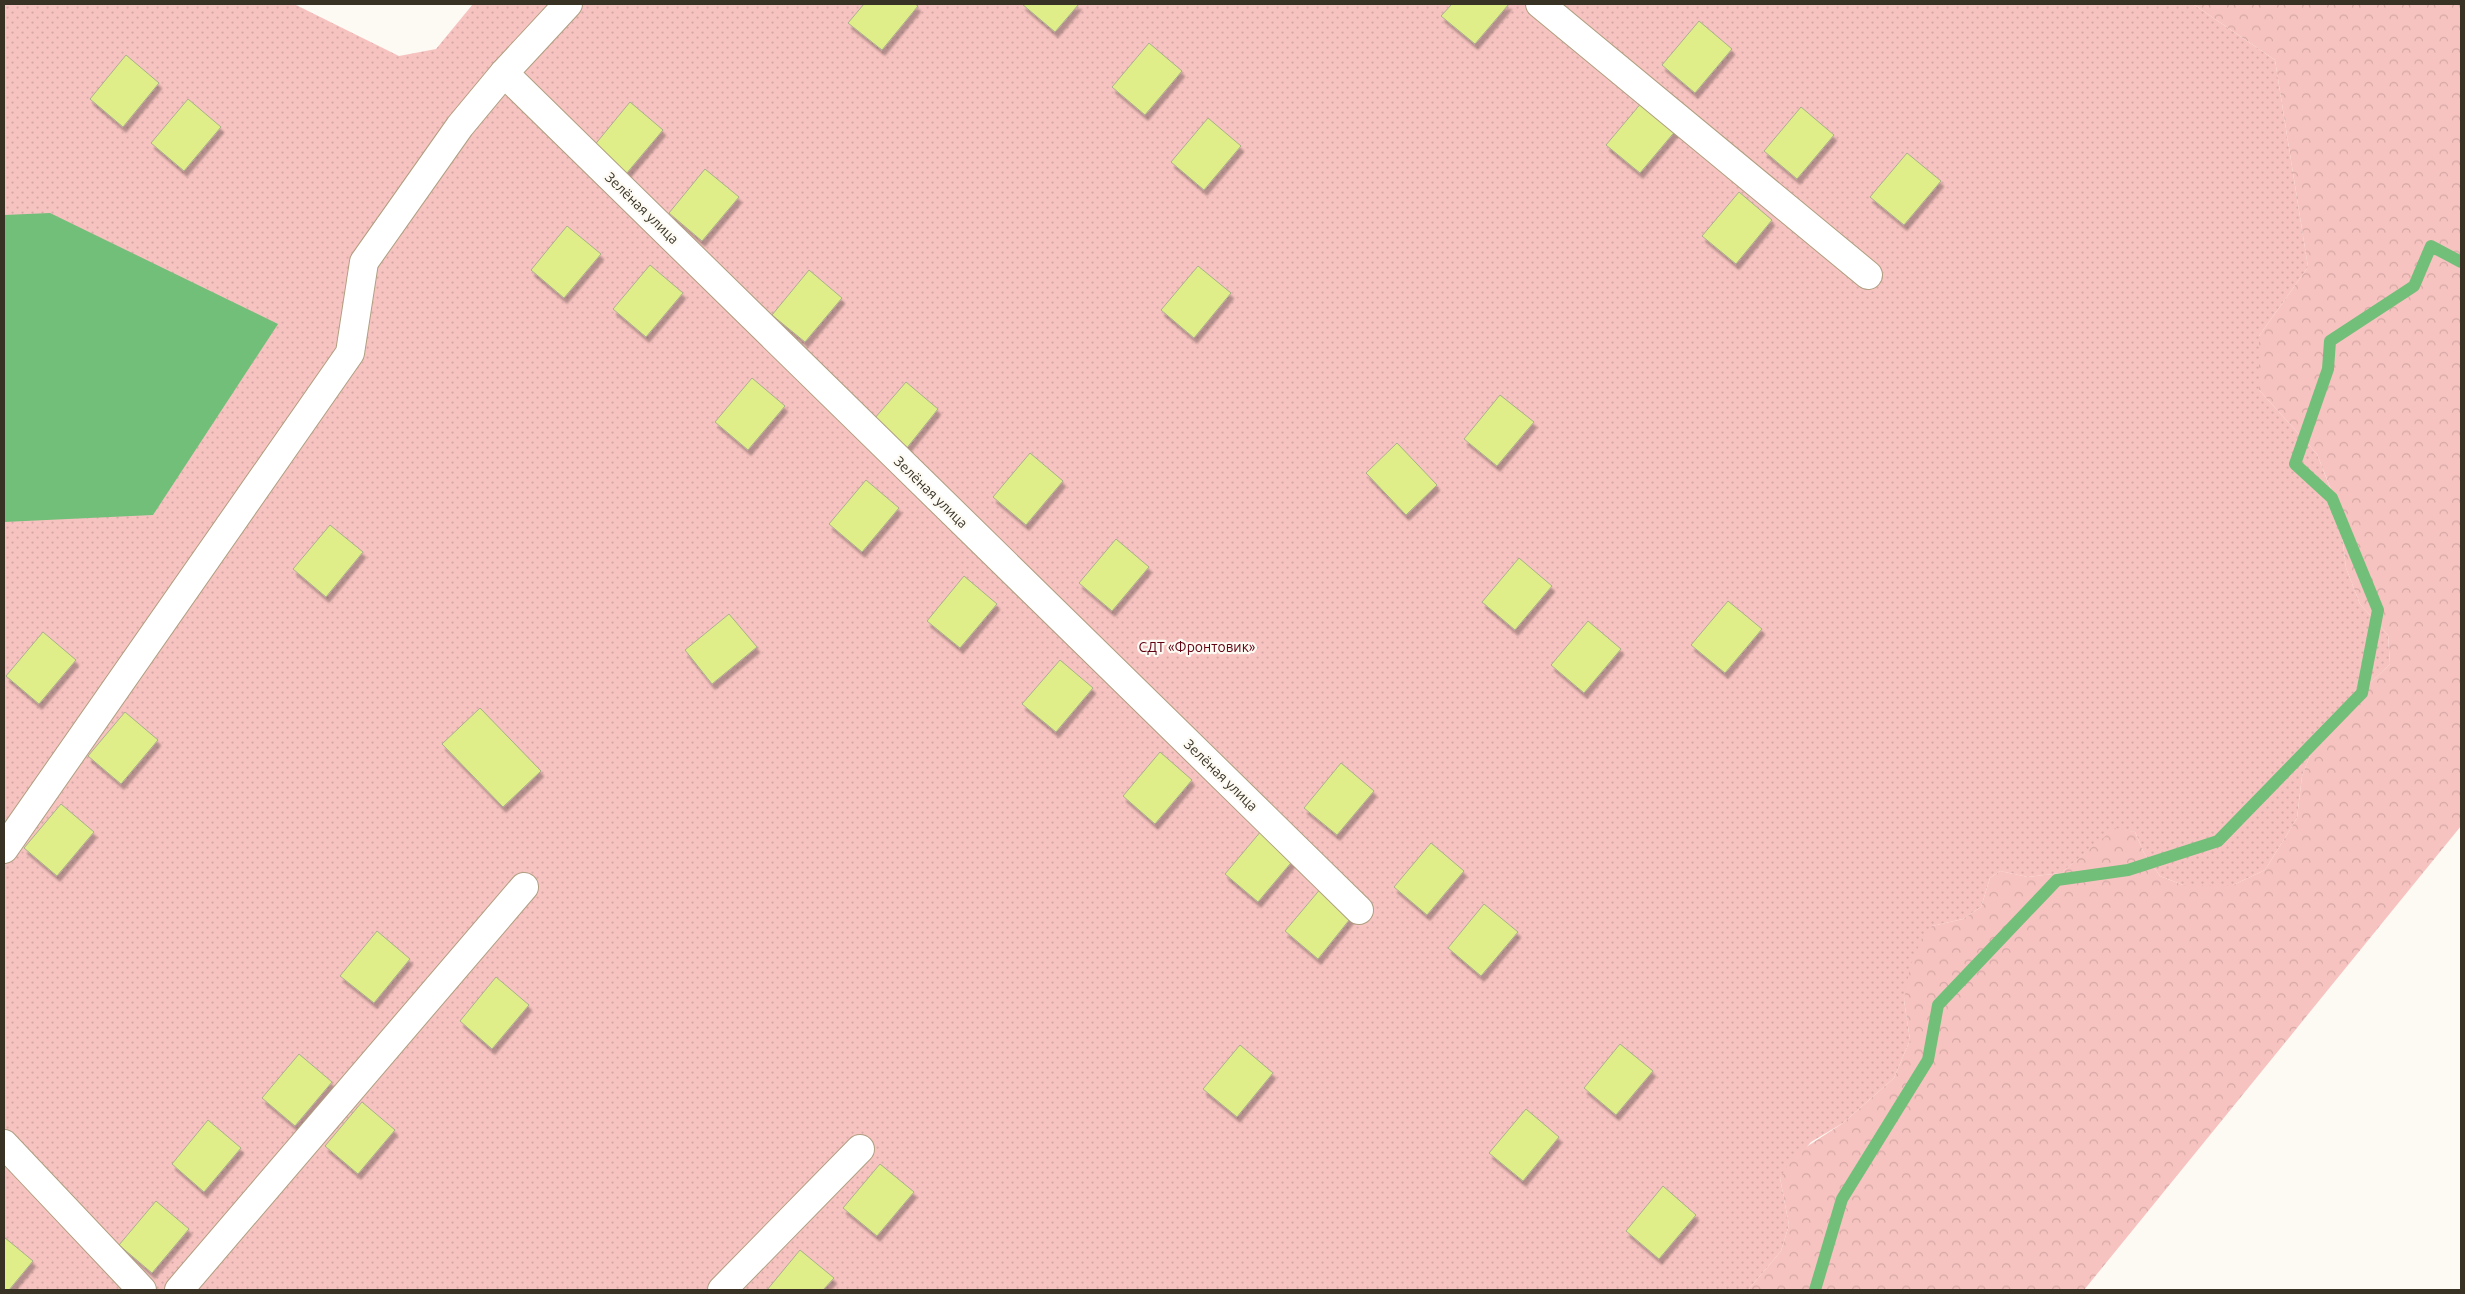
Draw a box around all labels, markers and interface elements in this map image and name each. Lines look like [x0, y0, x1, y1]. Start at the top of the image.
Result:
street label: Зелёная улица [602, 169, 682, 247]
street label: Зелёная улица [891, 453, 971, 531]
park label: СДТ «Фронтовик» [1139, 639, 1256, 655]
street label: Зелёная улица [1181, 736, 1261, 814]

